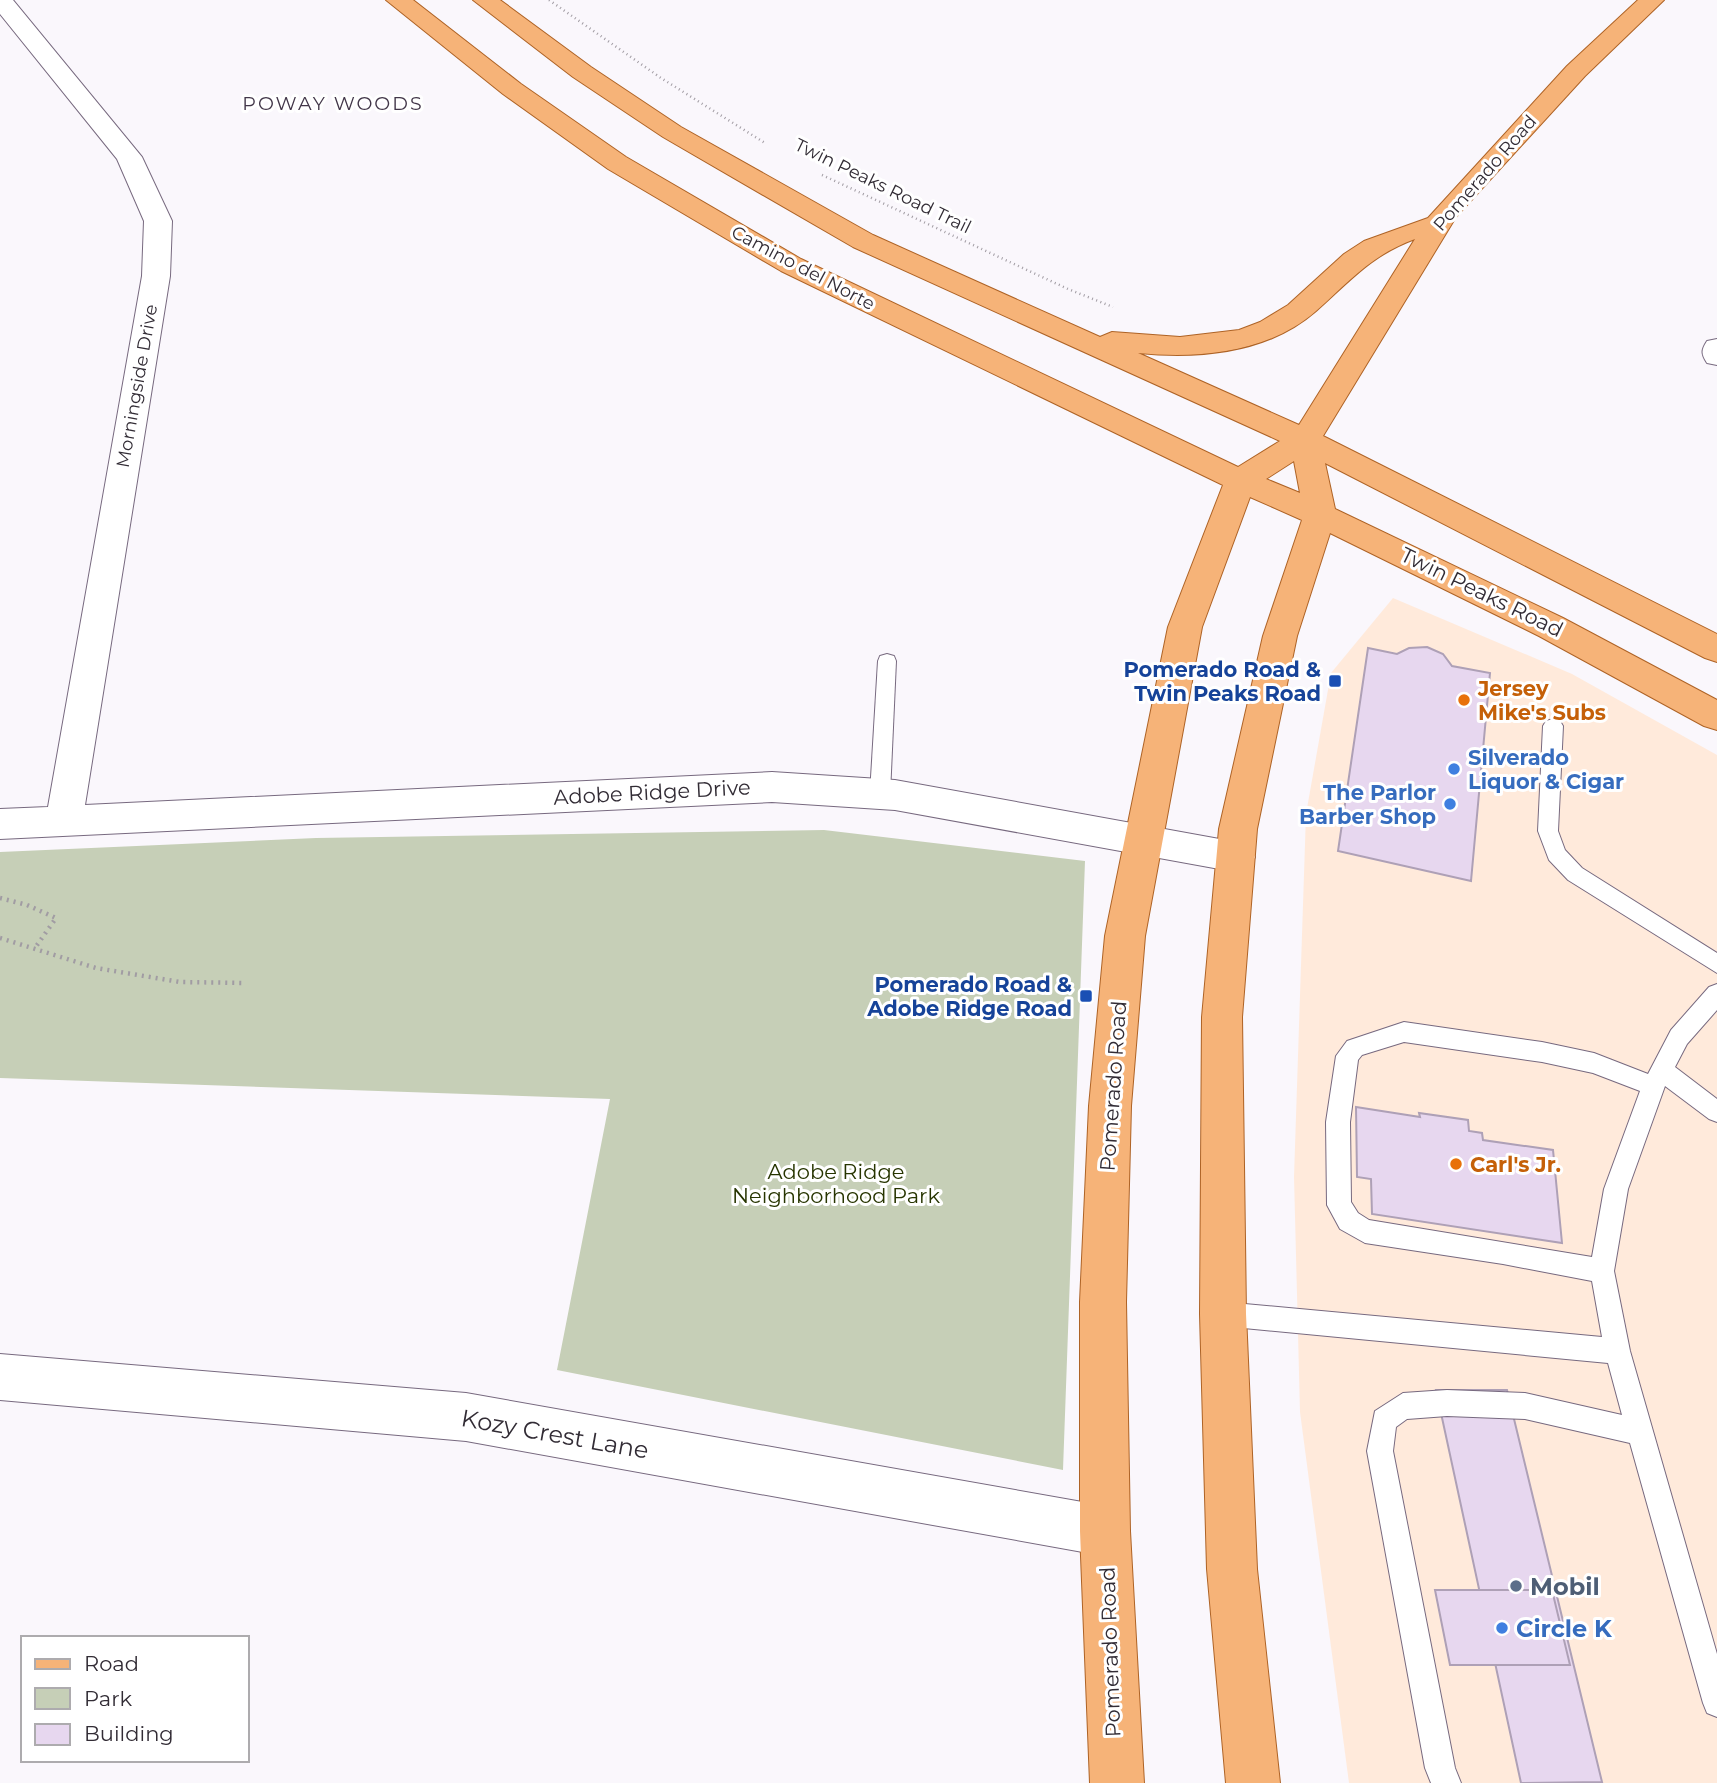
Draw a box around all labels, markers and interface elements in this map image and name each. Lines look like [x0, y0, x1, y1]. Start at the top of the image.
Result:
district label: POWAY WOODS [242, 92, 424, 115]
street label: Pomerado Road [1429, 111, 1541, 235]
street label: Twin Peaks Road Trail [791, 134, 975, 238]
street label: Camino del Norte [728, 221, 879, 315]
street label: Morningside Drive [112, 302, 162, 469]
street label: Twin Peaks Road [1397, 542, 1567, 642]
place label: Pomerado Road & Twin Peaks Road [1123, 657, 1321, 706]
marker: Pomerado Road & Twin Peaks Road [1327, 673, 1343, 689]
place label: Jersey Mike's Subs [1477, 676, 1606, 725]
marker: Jersey Mike's Subs [1456, 692, 1472, 708]
place label: Silverado Liquor & Cigar [1468, 745, 1624, 794]
marker: Silverado Liquor & Cigar [1446, 761, 1462, 777]
street label: Adobe Ridge Drive [553, 774, 751, 810]
place label: The Parlor Barber Shop [1299, 780, 1436, 829]
marker: The Parlor Barber Shop [1442, 796, 1458, 812]
place label: Pomerado Road & Adobe Ridge Road [866, 972, 1072, 1021]
marker: Pomerado Road & Adobe Ridge Road [1078, 988, 1094, 1004]
street label: Pomerado Road [1095, 1000, 1131, 1172]
place label: Carl's Jr. [1470, 1152, 1561, 1177]
marker: Carl's Jr. [1448, 1156, 1464, 1172]
park label: Adobe Ridge Neighborhood Park [732, 1159, 940, 1208]
street label: Kozy Crest Lane [459, 1403, 651, 1465]
street label: Pomerado Road [1095, 1566, 1125, 1738]
place label: Mobil [1530, 1572, 1600, 1601]
marker: Mobil [1508, 1578, 1524, 1594]
place label: Circle K [1516, 1614, 1613, 1643]
marker: Circle K [1494, 1620, 1510, 1636]
legend [21, 1636, 248, 1762]
text: Road [84, 1651, 139, 1676]
text: Park [84, 1686, 132, 1711]
text: Building [84, 1721, 174, 1746]

